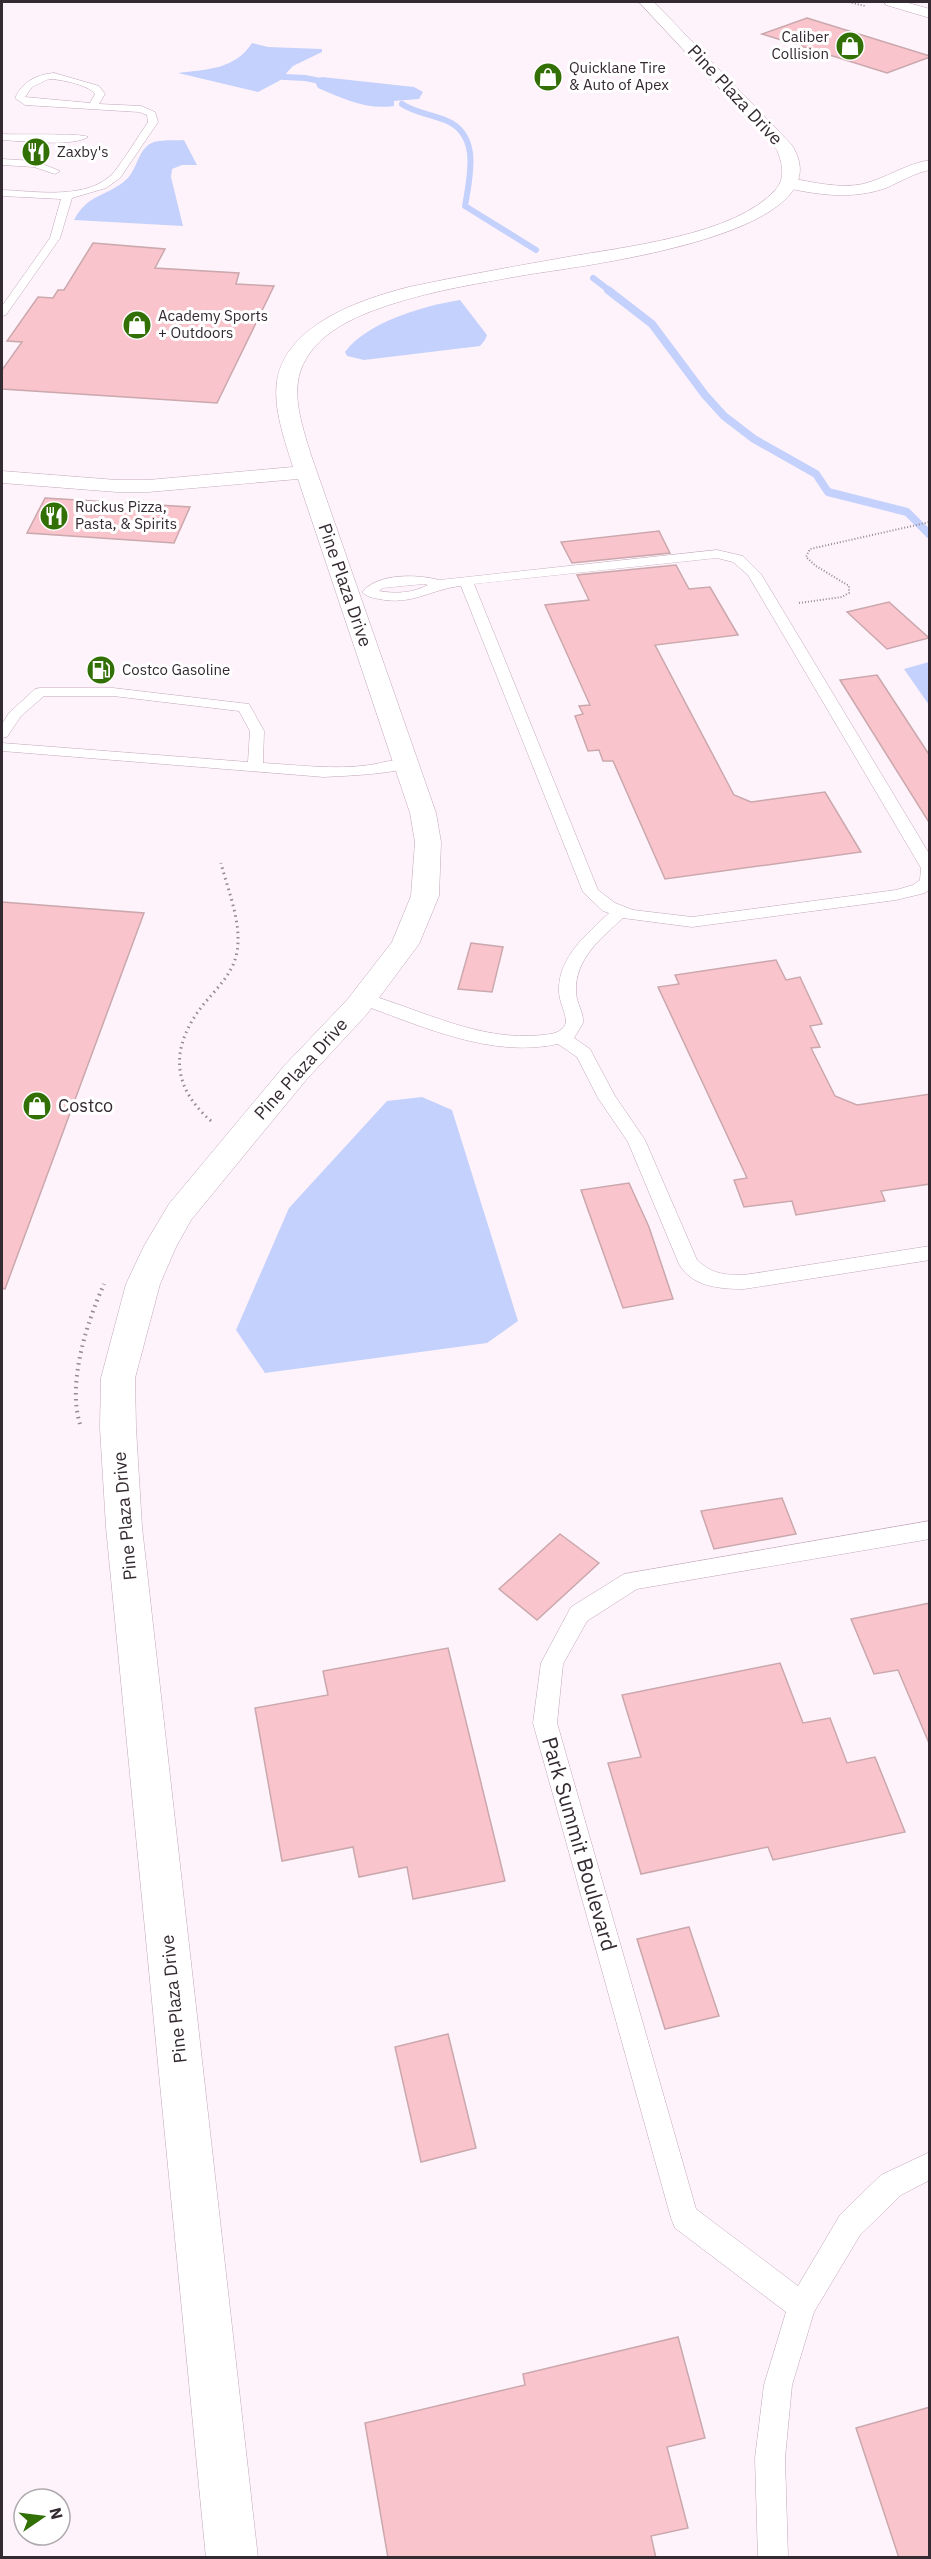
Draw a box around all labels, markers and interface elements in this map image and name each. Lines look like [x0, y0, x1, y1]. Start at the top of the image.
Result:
place label: Caliber Collision [771, 27, 829, 63]
shop icon: Caliber Collision [834, 30, 866, 62]
street label: Pine Plaza Drive [683, 40, 788, 150]
place label: Quicklane Tire & Auto of Apex [569, 58, 669, 94]
shop icon: Quicklane Tire & Auto of Apex [532, 61, 564, 93]
restaurant icon: Zaxby's [20, 136, 52, 168]
place label: Zaxby's [57, 142, 109, 161]
place label: Academy Sports + Outdoors [158, 306, 268, 342]
shop icon: Academy Sports + Outdoors [121, 309, 153, 341]
place label: Ruckus Pizza, Pasta, & Spirits [75, 497, 177, 533]
restaurant icon: Ruckus Pizza, Pasta, & Spirits [38, 500, 70, 532]
street label: Pine Plaza Drive [314, 520, 377, 650]
fuel station icon: Costco Gasoline [85, 654, 117, 686]
place label: Costco Gasoline [122, 660, 230, 679]
street label: Pine Plaza Drive [249, 1013, 352, 1124]
shop icon: Costco [21, 1090, 53, 1122]
place label: Costco [58, 1094, 113, 1117]
street label: Pine Plaza Drive [107, 1451, 142, 1581]
street label: Park Summit Boulevard [536, 1733, 624, 1954]
street label: Pine Plaza Drive [155, 1934, 192, 2064]
north arrow [12, 2487, 72, 2547]
text: N [45, 2505, 68, 2521]

